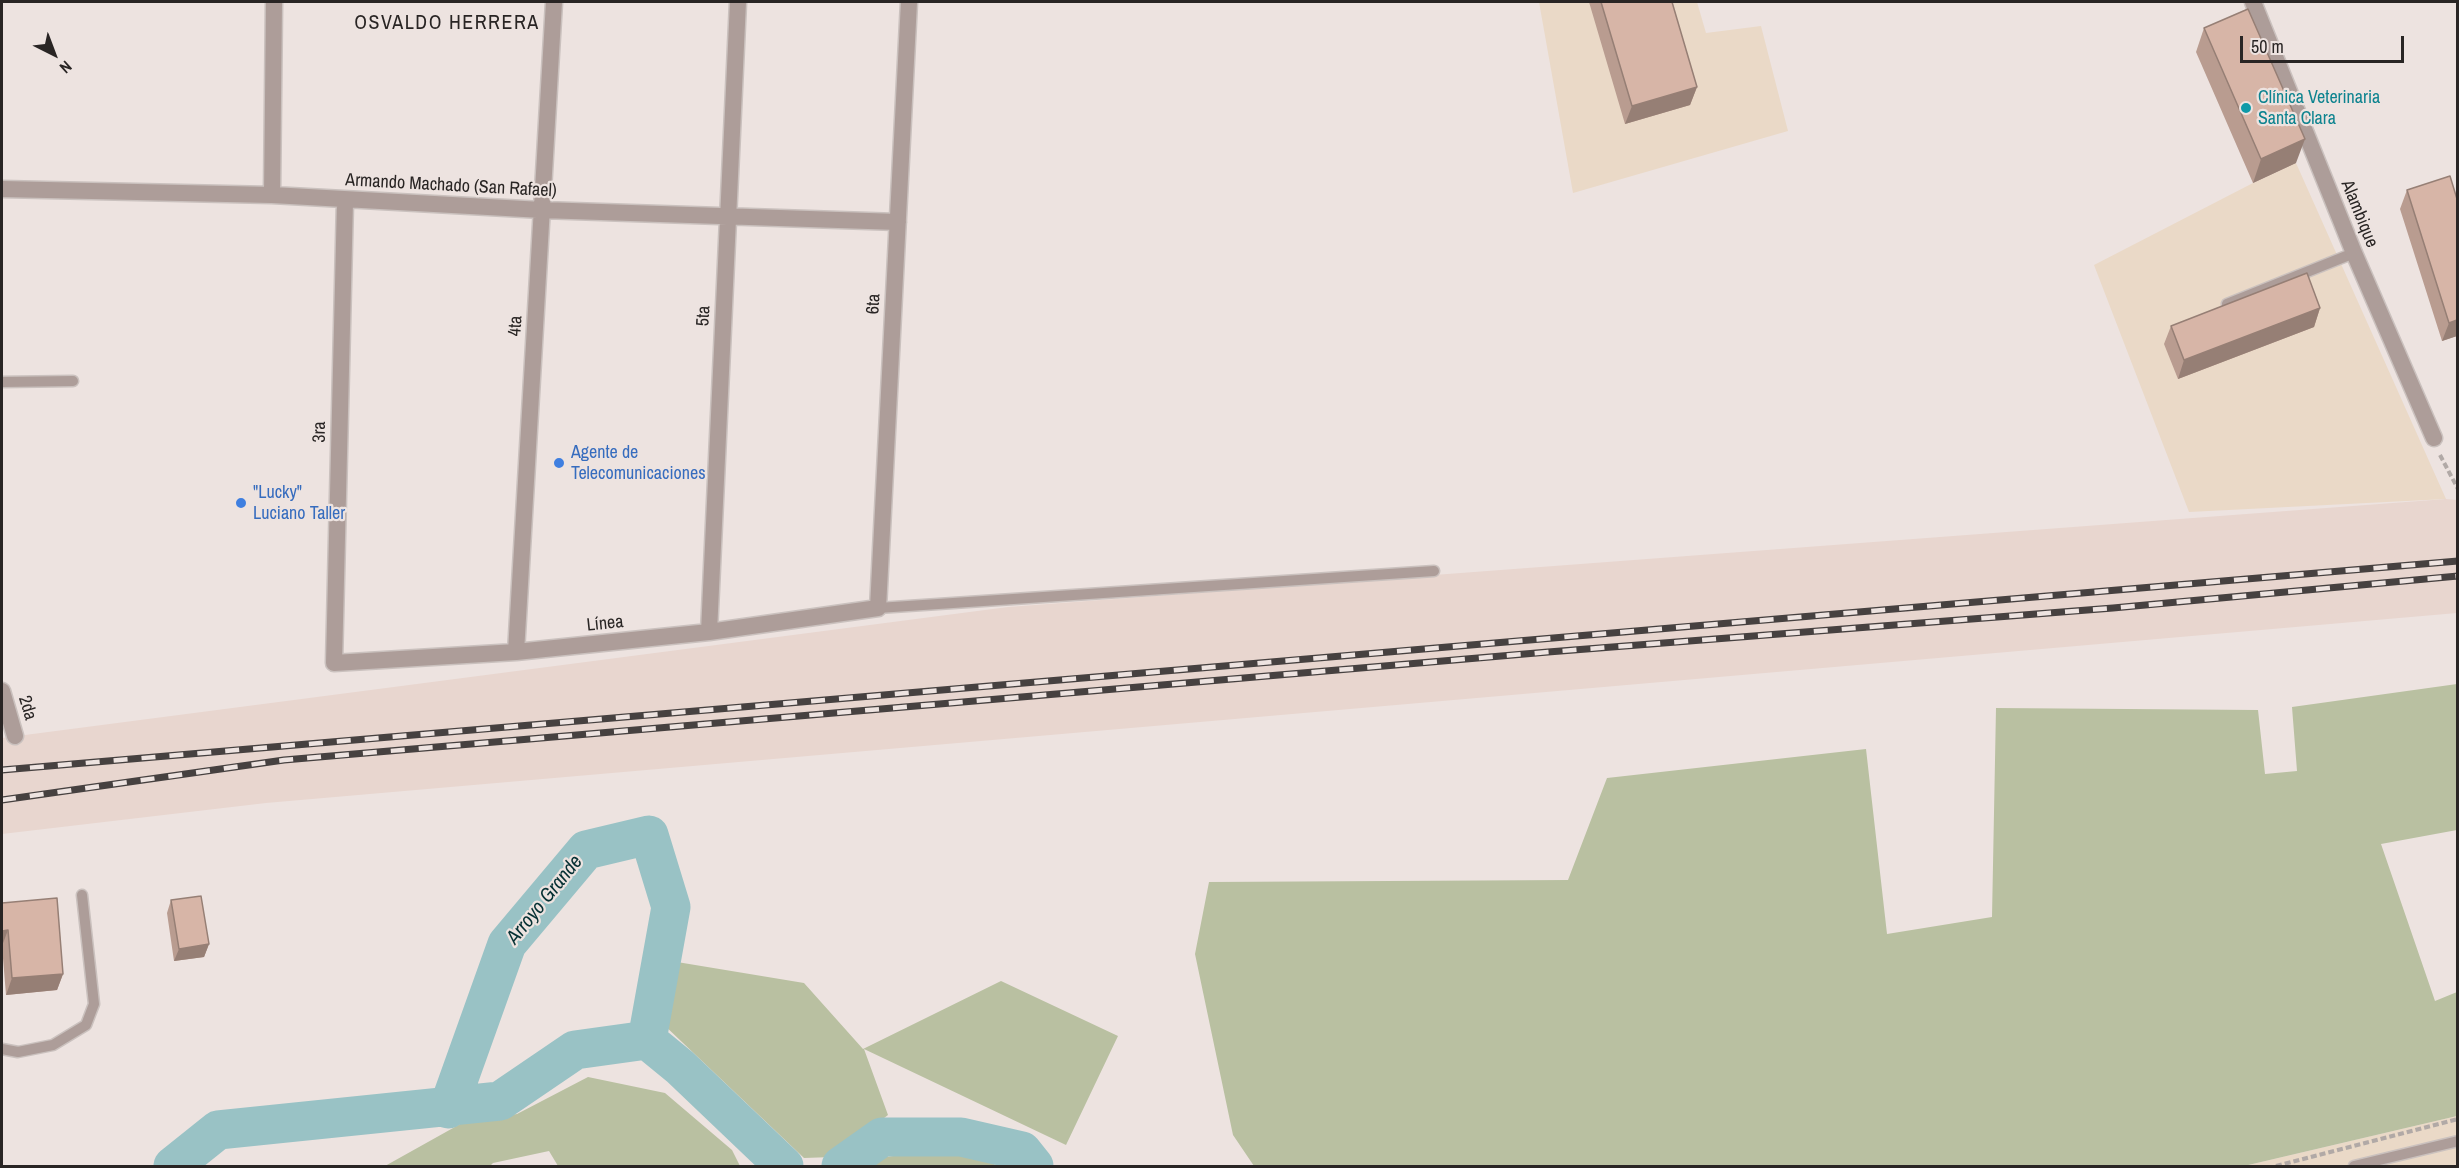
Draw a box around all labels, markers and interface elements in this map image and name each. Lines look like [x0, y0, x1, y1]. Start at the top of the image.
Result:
district label: OSVALDO HERRERA [354, 12, 540, 36]
north arrow [24, 24, 84, 84]
scale bar [2243, 24, 2406, 62]
text: 50 m [2251, 34, 2284, 59]
text: N [55, 56, 77, 79]
place label: Clínica Veterinaria Santa Clara [2258, 87, 2380, 130]
marker: Clínica Veterinaria Santa Clara [2239, 101, 2253, 115]
street label: Armando Machado (San Rafael) [345, 170, 557, 202]
street label: Alambique [2336, 177, 2382, 251]
street label: 6ta [863, 293, 885, 315]
street label: 5ta [693, 305, 715, 327]
street label: 4ta [505, 315, 527, 337]
street label: 3ra [309, 421, 331, 443]
place label: Agente de Telecomunicaciones [571, 442, 706, 484]
marker: Agente de Telecomunicaciones [552, 456, 566, 470]
place label: "Lucky" Luciano Taller [253, 482, 345, 524]
marker: "Lucky" Luciano Taller [234, 496, 248, 510]
street label: Línea [586, 611, 624, 637]
street label: 2da [13, 693, 41, 723]
water label: Arroyo Grande [502, 851, 588, 949]

